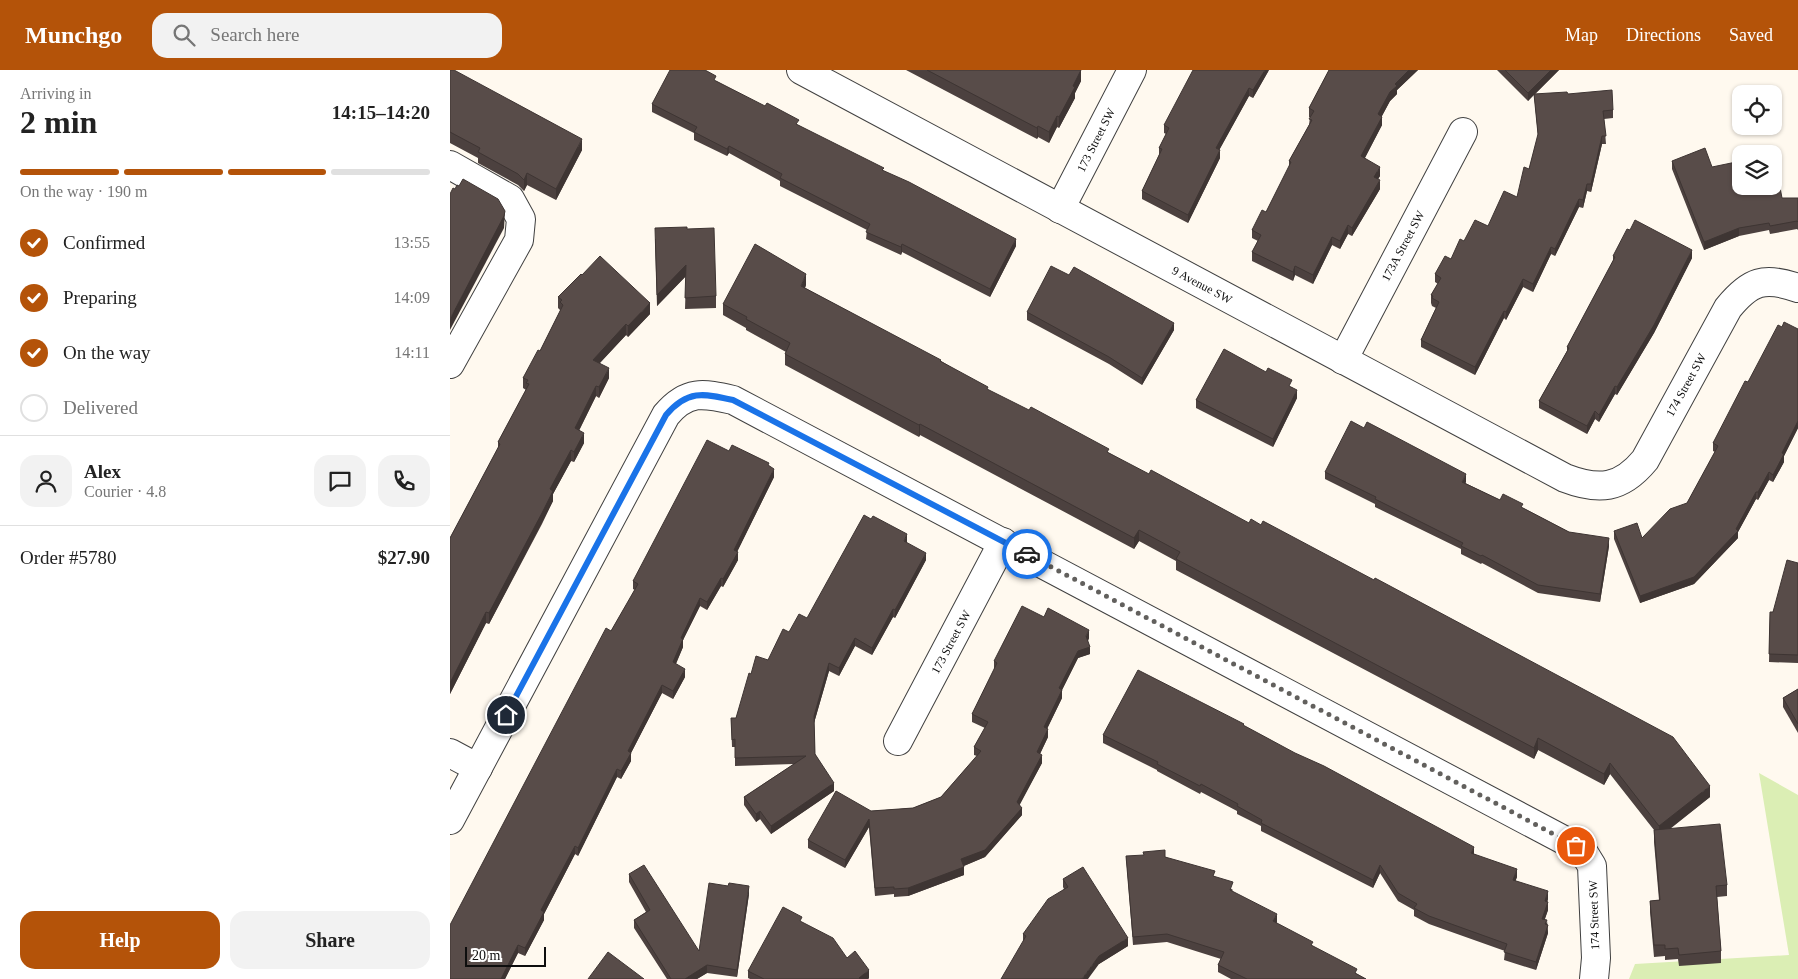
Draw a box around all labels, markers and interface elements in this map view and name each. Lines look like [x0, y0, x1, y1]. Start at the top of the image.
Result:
search box [152, 13, 502, 58]
icon: search [170, 21, 198, 49]
text: Munchgo [25, 22, 122, 48]
text: Search here [210, 24, 300, 45]
text: Map [1565, 25, 1598, 45]
text: Directions [1626, 25, 1701, 45]
text: Saved [1729, 25, 1773, 45]
text: Arriving in [20, 85, 92, 102]
map controls [1732, 85, 1782, 195]
button: locate [1732, 85, 1782, 135]
text: 14:15–14:20 [332, 102, 430, 123]
text: 2 min [20, 104, 97, 140]
street label: 173 Street SW [1074, 105, 1118, 174]
button: layers [1732, 145, 1782, 195]
text: On the way · 190 m [20, 183, 148, 200]
street label: 173A Street SW [1379, 208, 1428, 284]
icon: check [20, 229, 48, 257]
text: Confirmed [63, 232, 145, 253]
text: 13:55 [394, 234, 430, 251]
street label: 9 Avenue SW [1170, 263, 1235, 307]
icon: check [20, 284, 48, 312]
text: Preparing [63, 287, 137, 308]
text: 14:09 [394, 289, 430, 306]
icon: check [20, 339, 48, 367]
text: On the way [63, 342, 151, 363]
text: 14:11 [394, 344, 430, 361]
street label: 174 Street SW [1663, 350, 1709, 419]
text: Delivered [63, 397, 138, 418]
button: person [20, 455, 72, 507]
button: chat [314, 455, 366, 507]
button: phone [378, 455, 430, 507]
text: Alex [84, 461, 121, 482]
text: Courier · 4.8 [84, 483, 166, 500]
courier [1002, 529, 1052, 579]
icon: car [1013, 540, 1041, 568]
text: Order #5780 [20, 547, 117, 568]
text: $27.90 [378, 547, 430, 568]
street label: 173 Street SW [928, 607, 974, 676]
pin [485, 694, 527, 736]
icon: home [492, 701, 520, 729]
pin [1555, 825, 1597, 867]
icon: bag [1562, 832, 1590, 860]
street label: 174 Street SW [1586, 879, 1602, 950]
button: Help [20, 911, 220, 969]
button: Share [230, 911, 430, 969]
scale bar [465, 944, 546, 967]
text: 20 m [472, 948, 500, 963]

